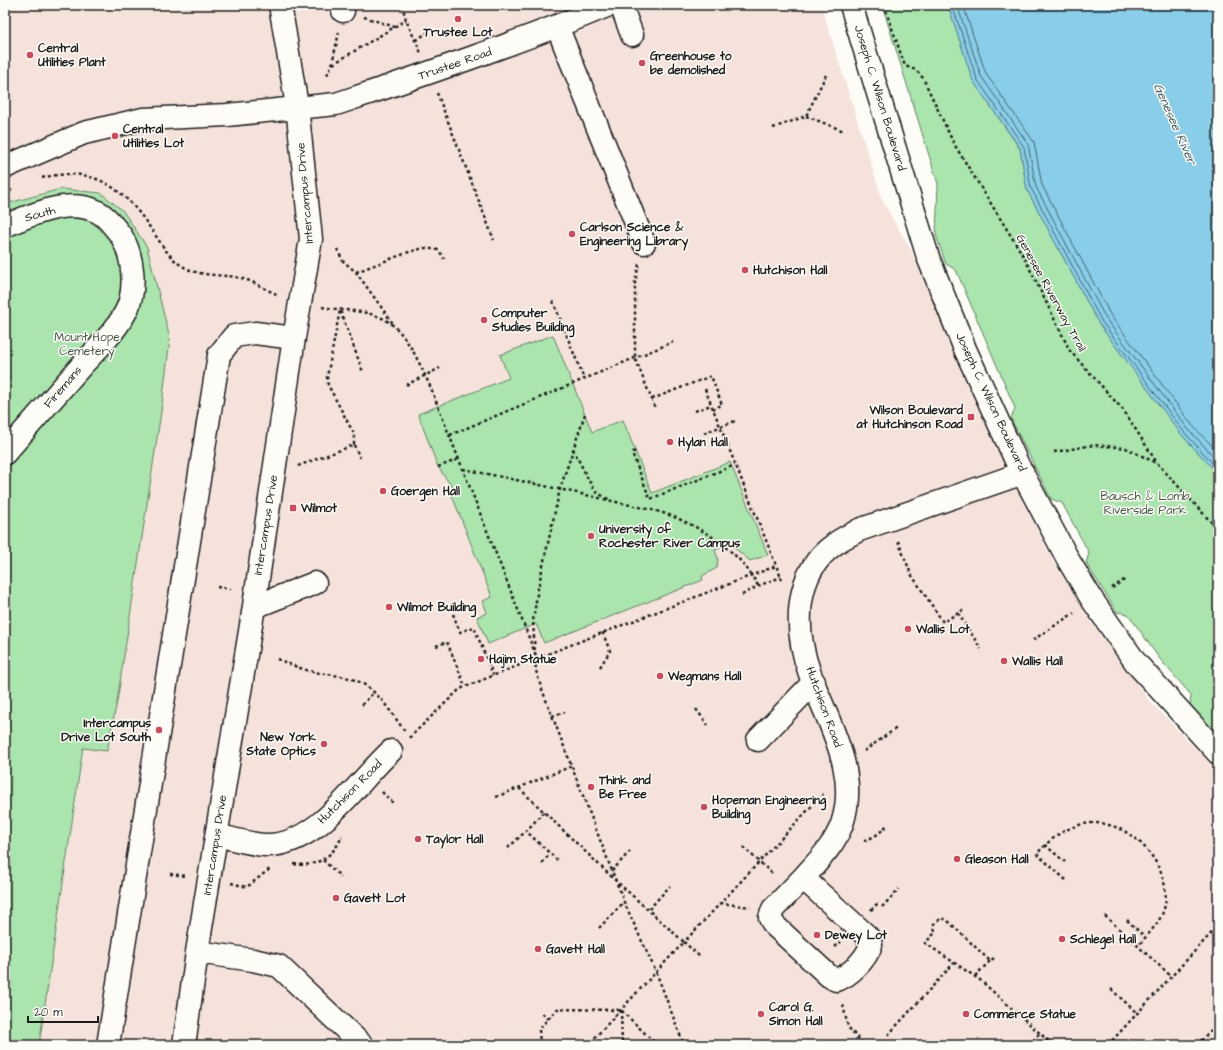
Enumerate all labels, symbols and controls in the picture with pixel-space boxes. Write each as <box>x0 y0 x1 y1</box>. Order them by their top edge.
marker: Trustee Lot <box>453 14 463 24</box>
street label: Joseph C. Wilson Boulevard <box>850 23 910 173</box>
place label: Trustee Lot <box>423 24 493 41</box>
place label: Central Utilities Plant <box>37 40 106 71</box>
street label: Trustee Road <box>416 44 494 84</box>
place label: Greenhouse to be demolished <box>650 48 732 79</box>
marker: Central Utilities Plant <box>25 50 35 60</box>
marker: Greenhouse to be demolished <box>637 58 647 68</box>
water label: Genesee River <box>1149 80 1202 169</box>
place label: Central Utilities Lot <box>122 121 184 152</box>
marker: Central Utilities Lot <box>110 131 120 141</box>
street label: Intercampus Drive <box>292 141 318 244</box>
street label: South <box>23 201 57 226</box>
place label: Carlson Science & Engineering Library <box>580 219 689 252</box>
marker: Carlson Science & Engineering Library <box>567 229 577 239</box>
street label: Genesee Riverway Trail <box>1011 231 1090 355</box>
place label: Hutchison Hall <box>753 262 827 279</box>
marker: Hutchison Hall <box>740 265 750 275</box>
place label: Computer Studies Building <box>491 305 575 338</box>
marker: Computer Studies Building <box>479 315 489 325</box>
park label: Mount Hope Cemetery <box>54 329 120 361</box>
street label: Joseph C. Wilson Boulevard <box>951 330 1031 474</box>
street label: Firemans <box>40 362 86 412</box>
place label: Wilson Boulevard at Hutchinson Road <box>856 402 964 433</box>
marker: Wilson Boulevard at Hutchinson Road <box>966 412 976 422</box>
place label: Hylan Hall <box>678 434 728 452</box>
marker: Hylan Hall <box>665 437 675 447</box>
street label: Intercampus Drive <box>250 473 282 576</box>
place label: Goergen Hall <box>391 483 460 502</box>
marker: Goergen Hall <box>378 486 388 496</box>
park label: Bausch & Lomb Riverside Park <box>1100 488 1190 519</box>
place label: Wilmot <box>300 500 337 517</box>
marker: Wilmot <box>288 503 298 513</box>
place label: University of Rochester River Campus <box>598 521 740 553</box>
marker: University of Rochester River Campus <box>586 531 596 541</box>
place label: Wilmot Building <box>396 599 477 618</box>
marker: Wilmot Building <box>384 602 394 612</box>
place label: Wallis Lot <box>915 621 970 638</box>
marker: Wallis Lot <box>903 624 913 634</box>
place label: Hajim Statue <box>489 651 557 669</box>
place label: Wallis Hall <box>1011 653 1063 670</box>
marker: Hajim Statue <box>476 654 486 664</box>
marker: Wallis Hall <box>999 656 1009 666</box>
street label: Hutchison Road <box>802 664 846 750</box>
place label: Wegmans Hall <box>667 668 741 687</box>
marker: Wegmans Hall <box>655 671 665 681</box>
place label: Intercampus Drive Lot South <box>61 715 152 746</box>
marker: Intercampus Drive Lot South <box>154 725 164 735</box>
place label: New York State Optics <box>245 729 317 761</box>
marker: New York State Optics <box>319 739 329 749</box>
street label: Hutchison Road <box>314 756 386 828</box>
place label: Think and Be Free <box>598 772 652 803</box>
marker: Think and Be Free <box>586 782 596 792</box>
place label: Hopeman Engineering Building <box>712 792 827 825</box>
street label: Intercampus Drive <box>199 793 231 896</box>
marker: Hopeman Engineering Building <box>699 802 709 812</box>
place label: Taylor Hall <box>425 831 483 849</box>
marker: Taylor Hall <box>413 834 423 844</box>
place label: Gleason Hall <box>965 851 1029 868</box>
marker: Gleason Hall <box>952 854 962 864</box>
place label: Gavett Lot <box>344 890 406 907</box>
marker: Gavett Lot <box>331 893 341 903</box>
place label: Dewey Lot <box>825 927 887 945</box>
marker: Dewey Lot <box>812 930 822 940</box>
place label: Schlegel Hall <box>1069 931 1136 950</box>
marker: Schlegel Hall <box>1057 934 1067 944</box>
place label: Gavett Hall <box>546 941 605 958</box>
marker: Gavett Hall <box>533 944 543 954</box>
scale bar <box>28 998 98 1024</box>
place label: Carol G. Simon Hall <box>768 999 823 1030</box>
text: 20 m <box>34 1004 63 1021</box>
place label: Commerce Statue <box>974 1006 1077 1023</box>
marker: Carol G. Simon Hall <box>756 1009 766 1019</box>
marker: Commerce Statue <box>961 1009 971 1019</box>

